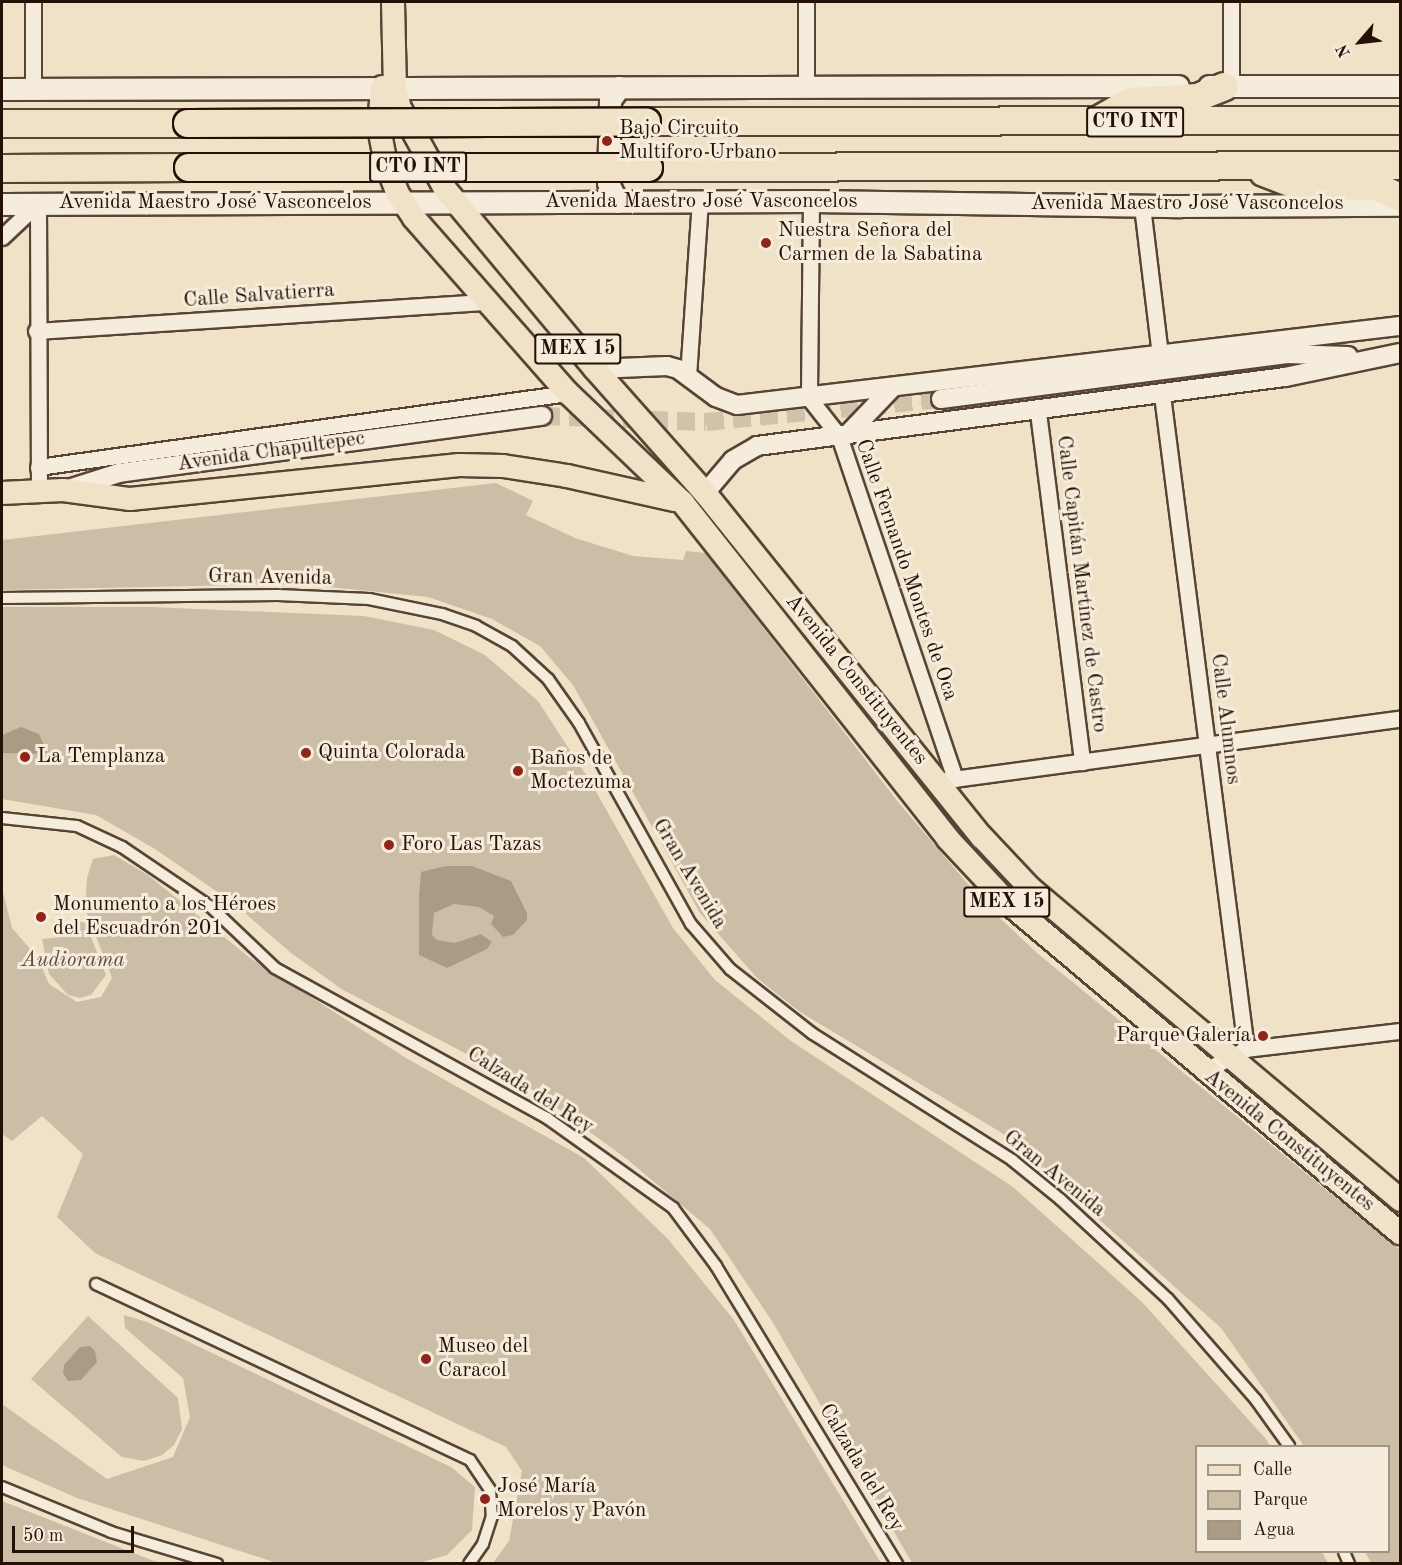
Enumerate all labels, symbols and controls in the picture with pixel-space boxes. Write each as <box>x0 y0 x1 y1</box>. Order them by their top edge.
north arrow <box>1330 12 1390 72</box>
text: N <box>1334 41 1354 60</box>
road number: CTO INT <box>1086 105 1184 139</box>
place label: Bajo Circuito Multiforo Urbano <box>619 116 777 166</box>
marker: Bajo Circuito Multiforo Urbano <box>600 134 614 148</box>
road number: CTO INT <box>368 150 468 184</box>
street label: Avenida Maestro José Vasconcelos <box>544 189 858 215</box>
street label: Avenida Maestro José Vasconcelos <box>58 190 372 216</box>
street label: Avenida Maestro José Vasconcelos <box>1030 191 1344 217</box>
place label: Nuestra Señora del Carmen de la Sabatina <box>778 218 982 268</box>
marker: Nuestra Señora del Carmen de la Sabatina <box>759 236 773 250</box>
street label: Calle Salvatierra <box>183 278 335 314</box>
road number: MEX 15 <box>533 332 623 366</box>
street label: Avenida Chapultepec <box>176 426 366 478</box>
street label: Calle Capitán Martínez de Castro <box>1050 434 1112 734</box>
street label: Calle Fernando Montes de Oca <box>849 436 963 704</box>
street label: Gran Avenida <box>208 564 332 592</box>
street label: Avenida Constituyentes <box>779 590 933 770</box>
street label: Calle Alumnos <box>1204 652 1246 786</box>
place label: Quinta Colorada <box>318 740 465 766</box>
place label: La Templanza <box>37 744 165 770</box>
marker: Quinta Colorada <box>299 746 313 760</box>
place label: Baños de Moctezuma <box>530 746 632 796</box>
marker: La Templanza <box>18 750 32 764</box>
marker: Baños de Moctezuma <box>511 764 525 778</box>
street label: Gran Avenida <box>646 814 732 934</box>
place label: Foro Las Tazas <box>401 832 541 858</box>
marker: Foro Las Tazas <box>382 838 396 852</box>
road number: MEX 15 <box>962 885 1052 919</box>
place label: Monumento a los Héroes del Escuadrón 201 <box>53 892 276 942</box>
marker: Monumento a los Héroes del Escuadrón 201 <box>34 910 48 924</box>
park label: Audiorama <box>21 948 125 974</box>
place label: Parque Galería <box>1116 1023 1251 1049</box>
marker: Parque Galería <box>1256 1029 1270 1043</box>
street label: Calzada del Rey <box>462 1042 598 1140</box>
street label: Avenida Constituyentes <box>1199 1064 1379 1218</box>
street label: Gran Avenida <box>998 1125 1110 1223</box>
place label: Museo del Caracol <box>438 1334 528 1384</box>
marker: Museo del Caracol <box>419 1352 433 1366</box>
street label: Calzada del Rey <box>813 1399 909 1537</box>
legend <box>1195 1445 1390 1553</box>
text: Calle <box>1253 1461 1292 1479</box>
place label: José María Morelos y Pavón <box>497 1474 646 1524</box>
text: Parque <box>1253 1491 1308 1509</box>
marker: José María Morelos y Pavón <box>478 1492 492 1506</box>
scale bar <box>15 1514 136 1552</box>
text: Agua <box>1253 1521 1295 1539</box>
text: 50 m <box>23 1527 63 1545</box>

